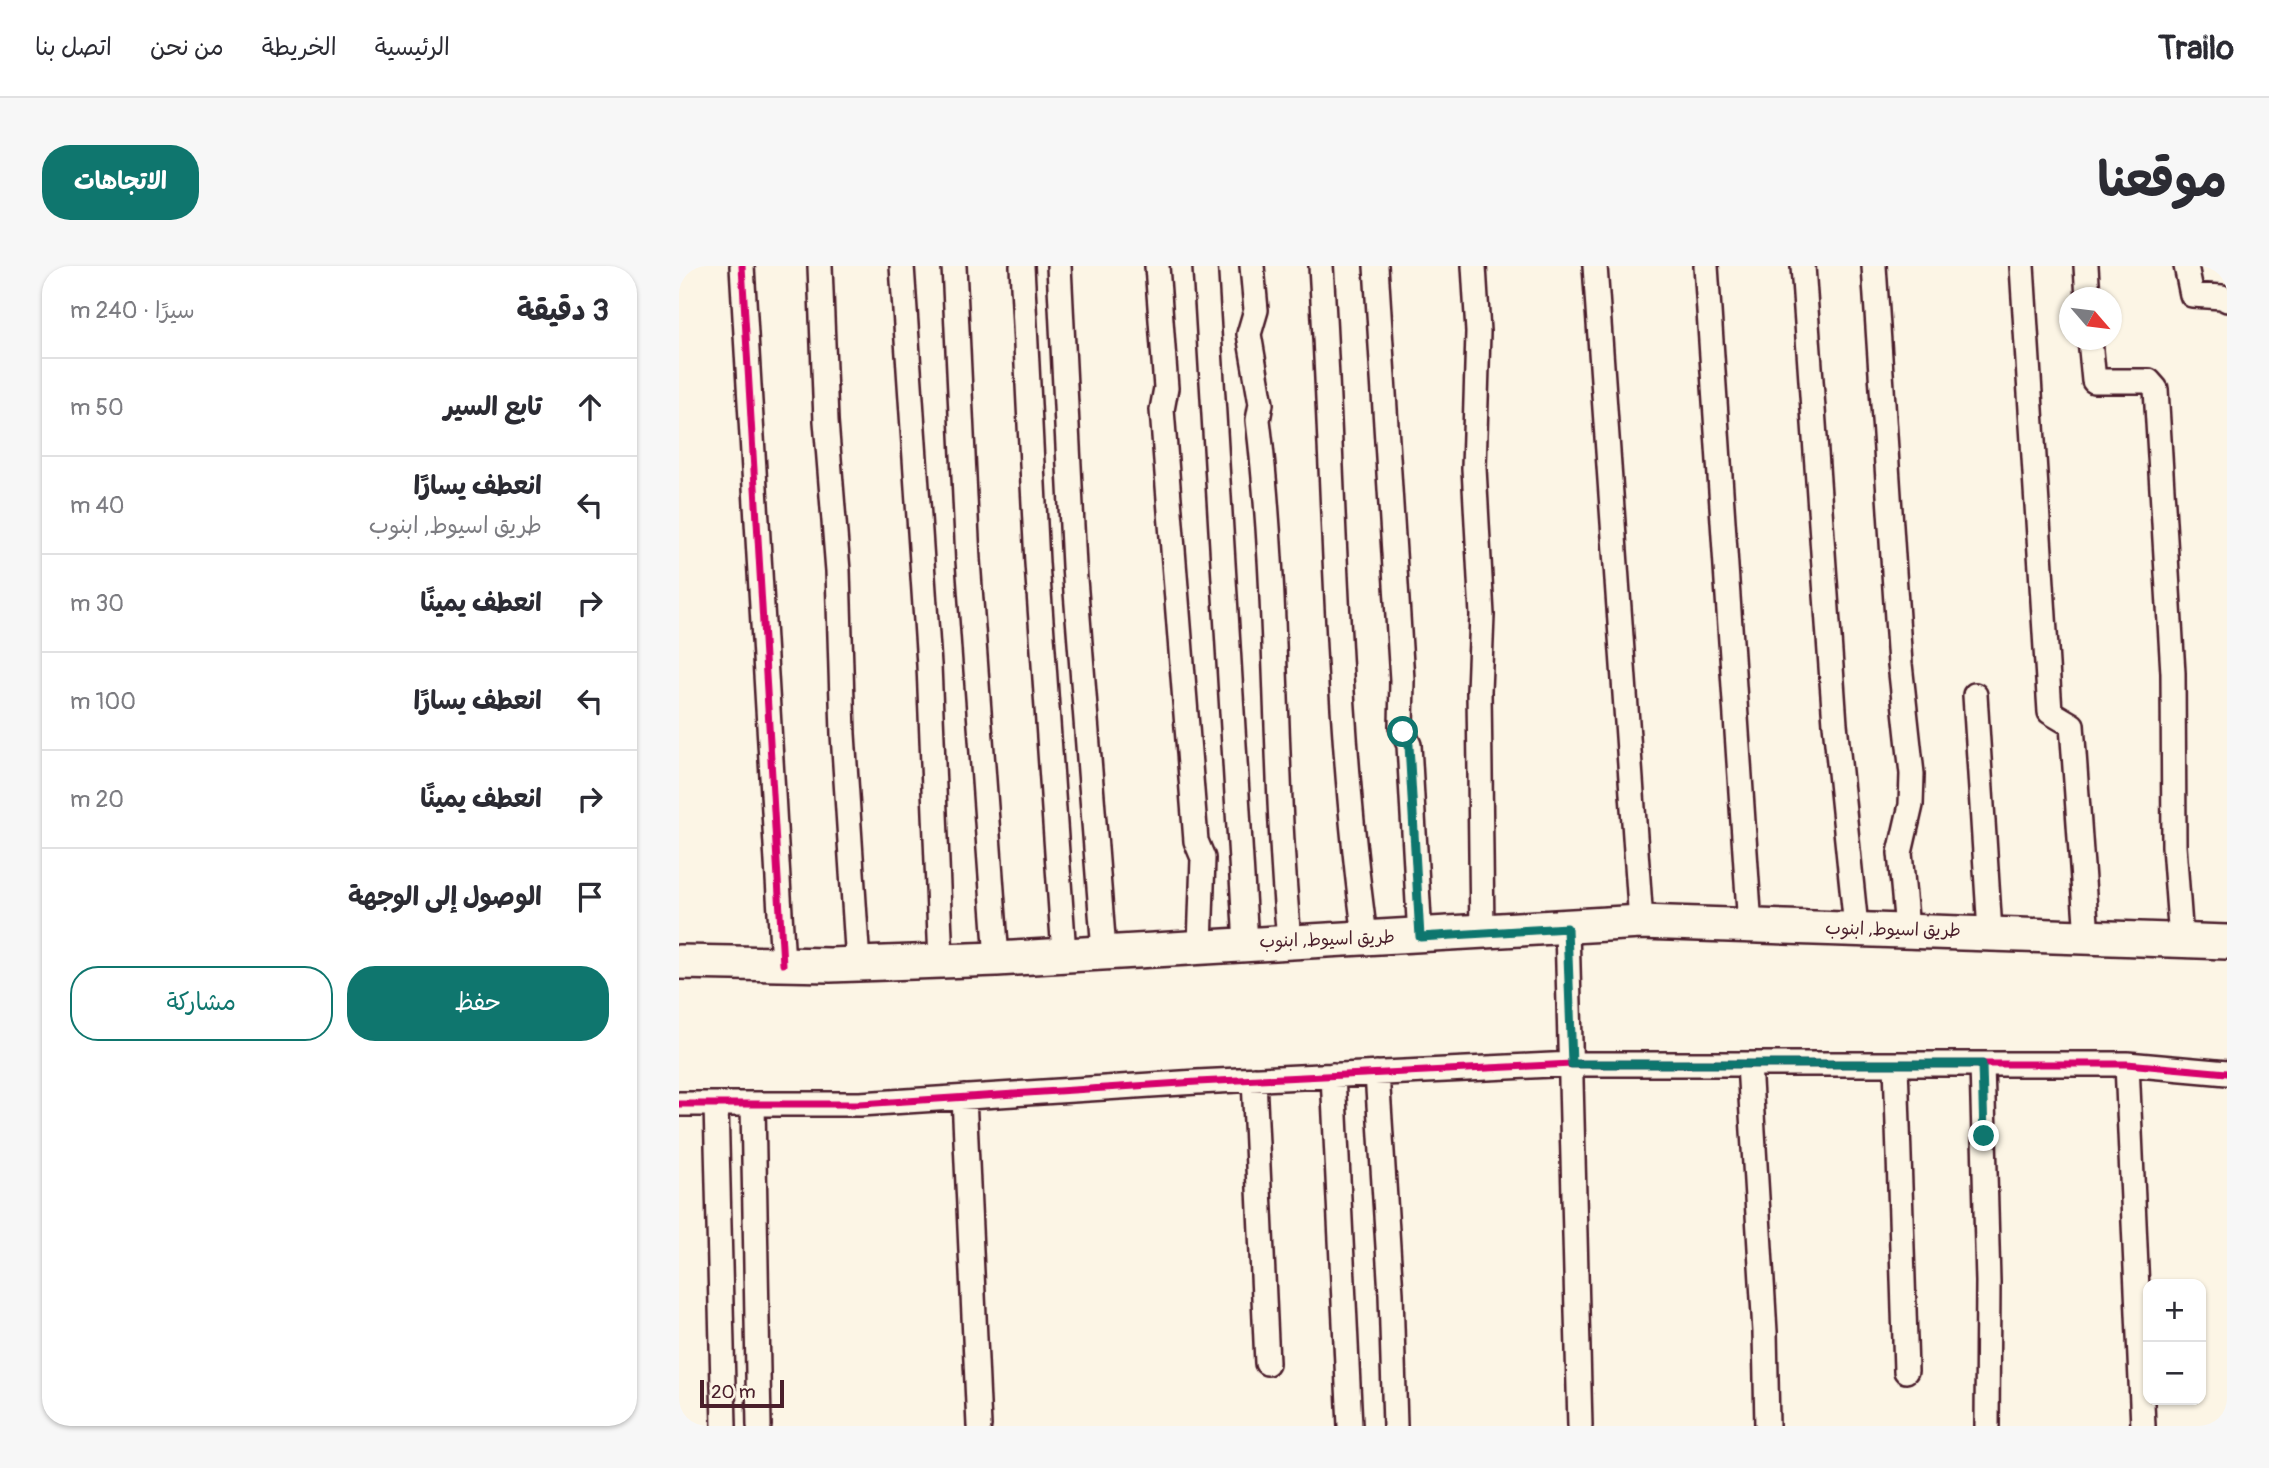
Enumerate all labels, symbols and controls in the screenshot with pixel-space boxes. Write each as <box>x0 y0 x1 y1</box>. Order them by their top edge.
text: Trailo <box>2158 28 2234 69</box>
text: اتصل بنا <box>35 33 112 62</box>
text: من نحن <box>150 33 224 62</box>
text: الخريطة <box>262 33 337 62</box>
text: الرئيسية <box>375 33 450 62</box>
button: الاتجاهات <box>42 145 199 220</box>
text: موقعنا <box>2097 150 2227 211</box>
north arrow <box>2059 287 2122 350</box>
text: 3 دقيقة <box>517 292 609 329</box>
text: سيرًا · 240 m <box>70 296 195 325</box>
icon: ahead <box>571 388 609 426</box>
text: تابع السير <box>444 391 542 423</box>
text: 50 m <box>70 393 124 422</box>
text: انعطف يسارًا <box>413 470 542 502</box>
icon: left <box>571 486 609 524</box>
text: 40 m <box>70 491 125 520</box>
text: طريق اسيوط, ابنوب <box>369 511 542 540</box>
icon: right <box>571 584 609 622</box>
text: انعطف يمينًا <box>420 587 542 619</box>
text: 30 m <box>70 589 124 618</box>
icon: left <box>571 682 609 720</box>
text: انعطف يسارًا <box>413 685 542 717</box>
text: 100 m <box>70 687 136 716</box>
route start <box>1387 716 1418 747</box>
icon: right <box>571 780 609 818</box>
text: انعطف يمينًا <box>420 783 542 815</box>
text: 20 m <box>70 785 124 814</box>
icon: arrive <box>571 878 609 916</box>
text: الوصول إلى الوجهة <box>348 881 542 913</box>
street label: طريق اسيوط, ابنوب <box>1825 917 1961 942</box>
street label: طريق اسيوط, ابنوب <box>1259 926 1395 953</box>
button: مشاركة <box>70 966 333 1041</box>
button: حفظ <box>347 966 609 1041</box>
route end <box>1968 1120 1999 1151</box>
map controls <box>2143 1279 2206 1405</box>
button: + <box>2143 1279 2206 1342</box>
button: − <box>2143 1342 2206 1405</box>
scale bar <box>700 1377 784 1409</box>
text: 20 m <box>711 1380 756 1404</box>

